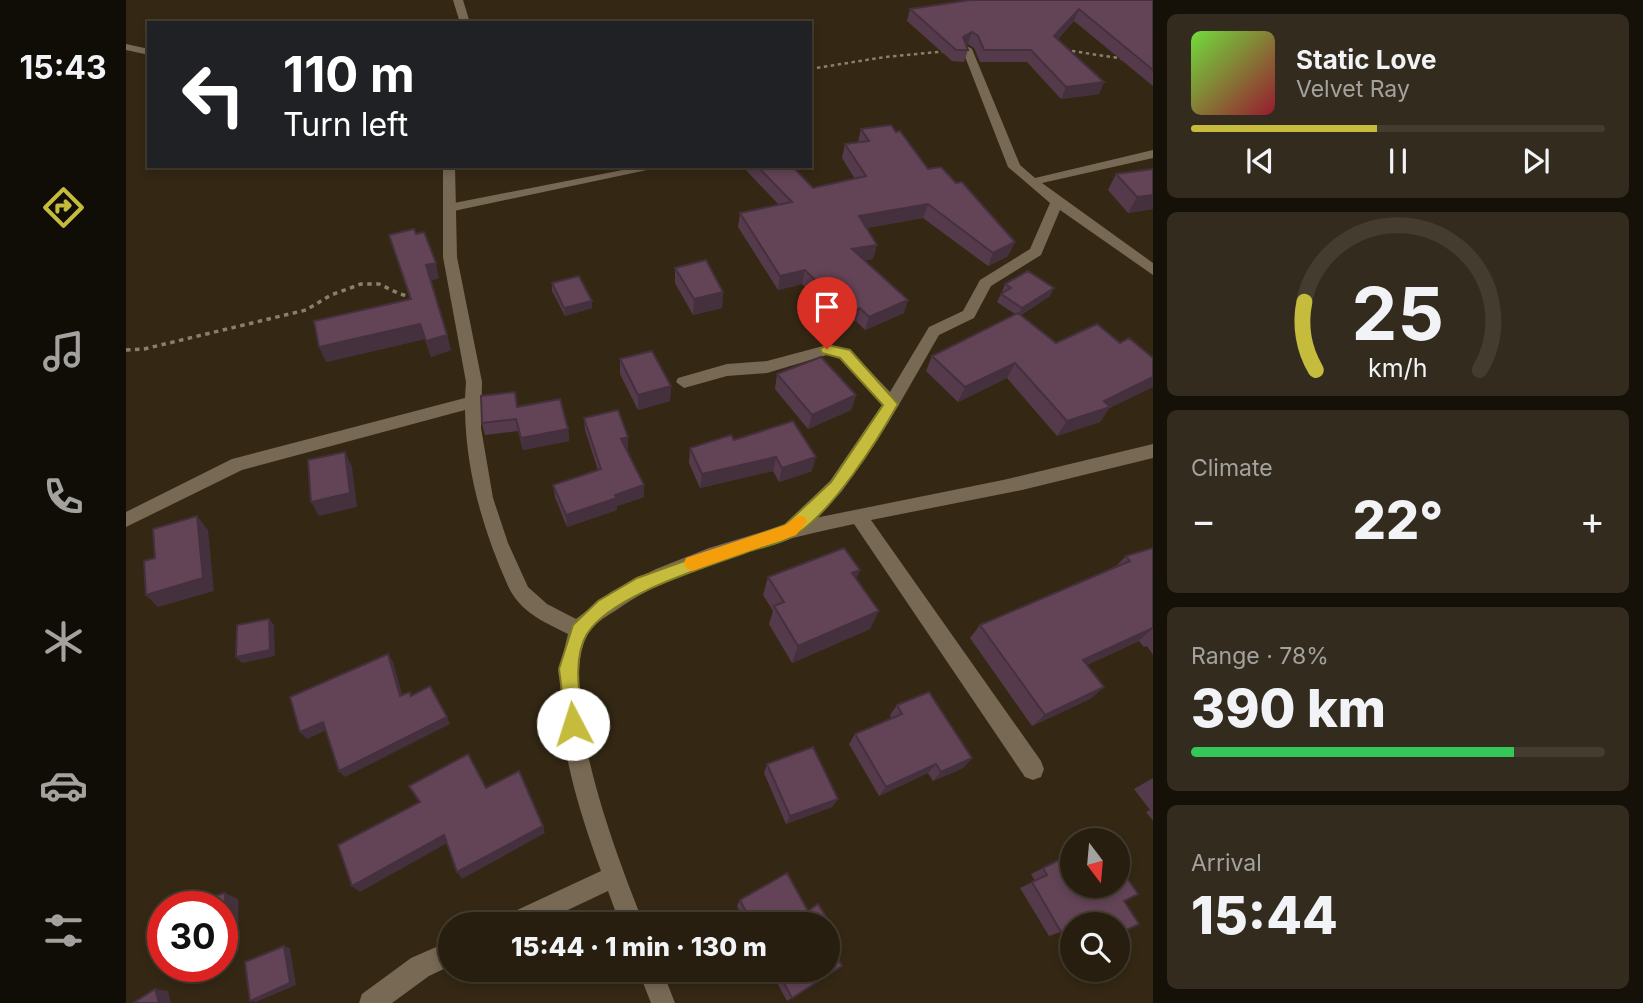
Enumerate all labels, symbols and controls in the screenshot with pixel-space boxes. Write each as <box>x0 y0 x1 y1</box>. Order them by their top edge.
text: Static Love <box>1296 44 1437 75</box>
text: 110 m <box>283 45 415 104</box>
text: 15:43 <box>19 48 107 87</box>
icon: left <box>168 49 259 140</box>
text: Velvet Ray <box>1296 75 1410 103</box>
text: Turn left <box>283 105 408 144</box>
icon: previous <box>1241 142 1279 180</box>
icon: pause <box>1379 142 1417 180</box>
icon: next <box>1517 142 1555 180</box>
icon: directions <box>39 183 88 232</box>
text: 25 <box>1352 269 1444 358</box>
pin <box>797 277 857 349</box>
icon: arrive <box>808 288 846 326</box>
icon: music <box>39 327 88 376</box>
text: km/h <box>1368 352 1428 382</box>
text: Climate <box>1191 454 1273 482</box>
icon: phone <box>39 472 88 521</box>
text: 22° <box>1353 489 1443 552</box>
text: − <box>1191 497 1216 543</box>
text: + <box>1580 497 1605 543</box>
icon: climate <box>39 617 88 666</box>
text: Range · 78% <box>1191 642 1329 670</box>
text: 390 km <box>1191 677 1386 740</box>
position arrow <box>536 687 610 761</box>
icon: car <box>39 761 88 810</box>
north arrow <box>1060 828 1130 898</box>
map controls <box>1060 828 1130 982</box>
text: Arrival <box>1191 849 1262 877</box>
text: 15:44 <box>1191 884 1338 947</box>
speed limit sign: 30 <box>147 891 238 982</box>
icon: filters <box>39 906 88 955</box>
button: search <box>1060 912 1130 982</box>
text: 15:44 · 1 min · 130 m <box>511 931 767 962</box>

